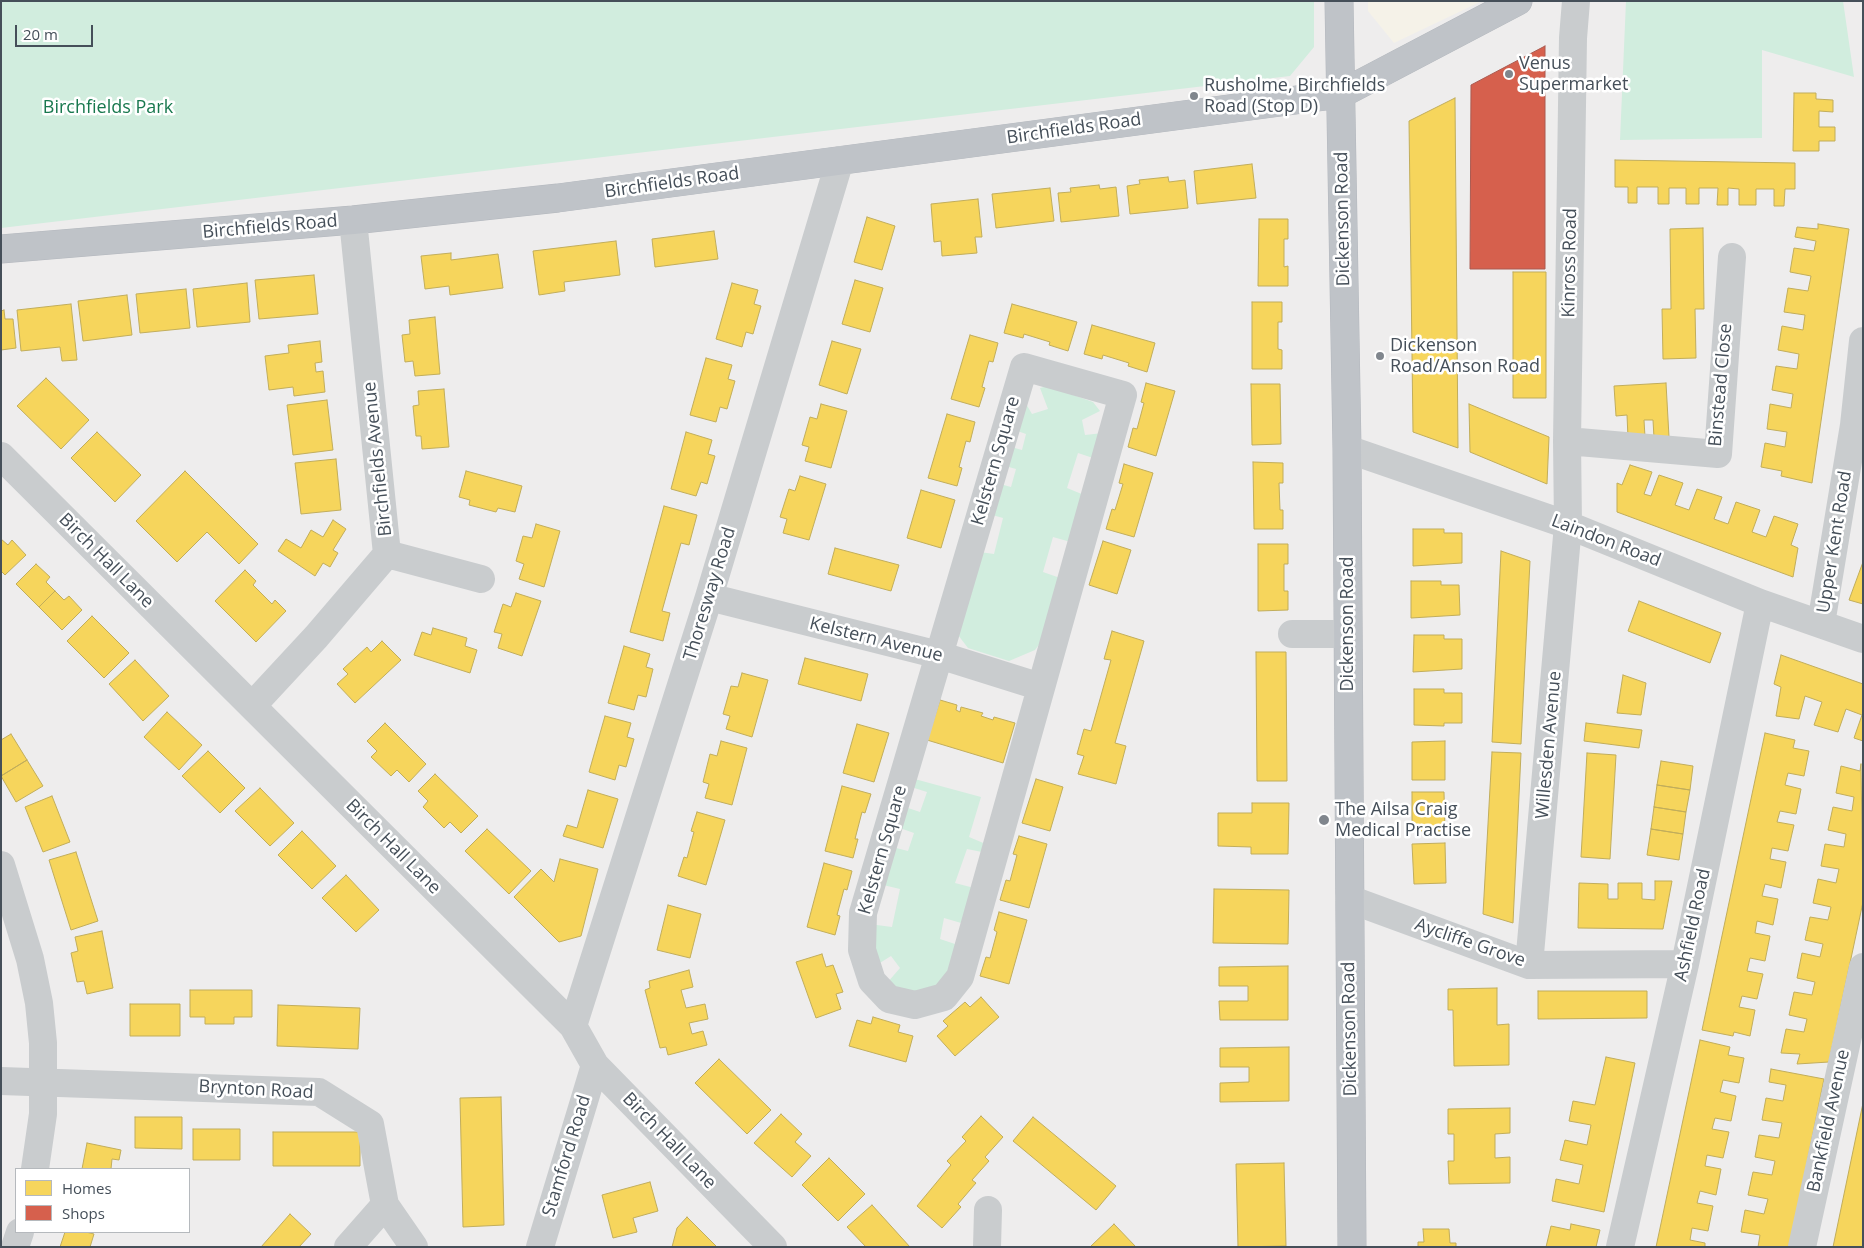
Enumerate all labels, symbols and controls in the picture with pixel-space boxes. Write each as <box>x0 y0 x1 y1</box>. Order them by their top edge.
scale bar <box>18 15 95 47</box>
text: 20 m <box>23 24 58 44</box>
place label: Venus Supermarket <box>1519 53 1628 96</box>
marker: Venus Supermarket <box>1503 68 1515 80</box>
place label: Rusholme, Birchfields Road (Stop D) <box>1204 75 1385 118</box>
marker: Rusholme, Birchfields Road (Stop D) <box>1188 90 1200 102</box>
park label: Birchfields Park <box>43 97 173 119</box>
street label: Birchfields Road <box>1005 109 1143 149</box>
street label: Dickenson Road <box>1331 151 1355 287</box>
street label: Birchfields Road <box>603 163 741 203</box>
street label: Kinross Road <box>1558 208 1582 318</box>
street label: Birchfields Road <box>201 210 339 244</box>
street label: Binstead Close <box>1705 323 1737 447</box>
place label: Dickenson Road/Anson Road <box>1390 335 1540 378</box>
marker: Dickenson Road/Anson Road <box>1374 350 1386 362</box>
street label: Birchfields Avenue <box>359 381 397 537</box>
street label: Kelstern Square <box>967 394 1025 528</box>
street label: Upper Kent Road <box>1813 469 1857 615</box>
street label: Birch Hall Lane <box>54 509 158 613</box>
street label: Laindon Road <box>1548 510 1664 572</box>
street label: Thoresway Road <box>679 525 741 663</box>
street label: Dickenson Road <box>1337 557 1359 691</box>
street label: Kelstern Avenue <box>807 613 945 667</box>
street label: Willesden Avenue <box>1532 670 1566 820</box>
street label: Kelstern Square <box>854 783 912 917</box>
street label: Birch Hall Lane <box>341 795 445 899</box>
place label: The Ailsa Craig Medical Practise <box>1335 799 1471 842</box>
marker: The Ailsa Craig Medical Practise <box>1317 813 1331 827</box>
street label: Ashfield Road <box>1670 867 1716 983</box>
street label: Aycliffe Grove <box>1412 914 1528 972</box>
street label: Dickenson Road <box>1338 961 1362 1097</box>
street label: Bankfield Avenue <box>1803 1047 1855 1195</box>
street label: Brynton Road <box>198 1076 314 1104</box>
street label: Birch Hall Lane <box>618 1088 720 1194</box>
street label: Stamford Road <box>538 1093 596 1219</box>
legend <box>15 1168 190 1233</box>
text: Homes <box>62 1178 112 1198</box>
text: Shops <box>62 1203 105 1223</box>

